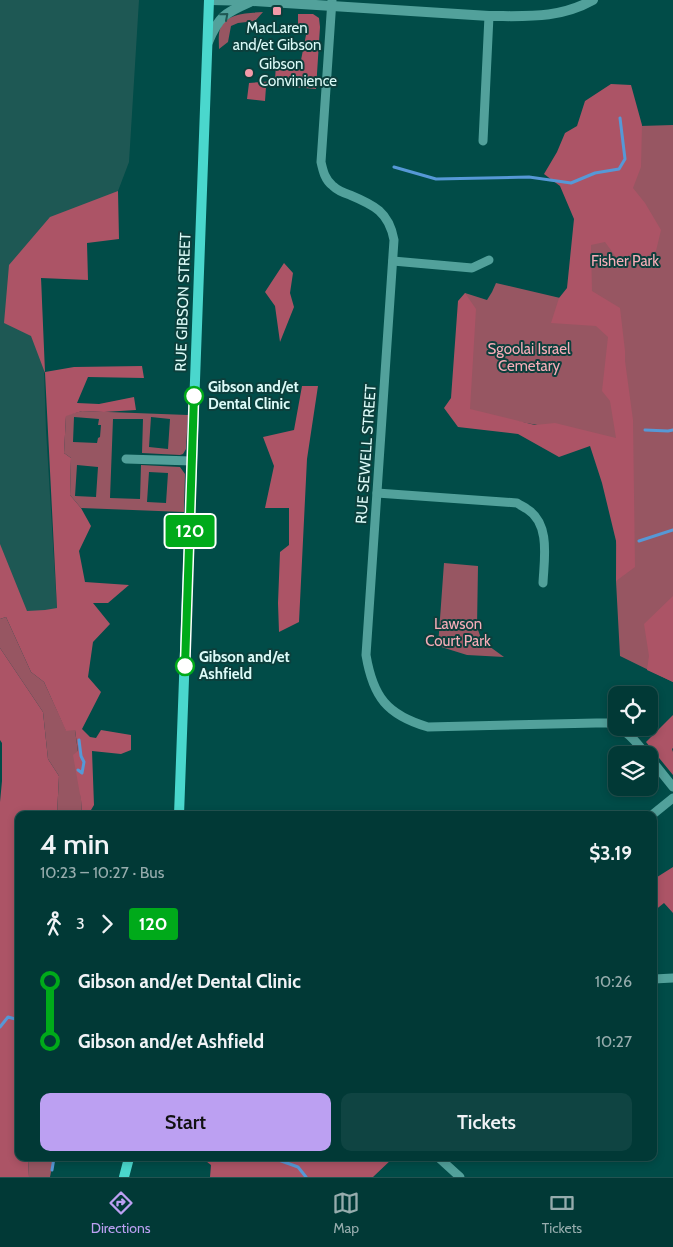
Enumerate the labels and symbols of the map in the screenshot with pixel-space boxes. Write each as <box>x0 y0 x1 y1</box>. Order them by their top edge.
marker: MacLaren and/et Gibson <box>271 5 283 17</box>
one-way arrow <box>219 13 228 22</box>
place label: MacLaren and/et Gibson <box>233 19 321 54</box>
place label: Gibson Convinience <box>259 55 337 90</box>
marker: Gibson Convinience <box>243 67 255 79</box>
street label: RUE GIBSON STREET <box>172 232 194 372</box>
park label: Fisher Park <box>591 252 659 270</box>
park label: Sgoolai Israel Cemetary <box>488 340 571 375</box>
place label: Gibson and/et Dental Clinic <box>208 378 299 413</box>
street label: RUE SEWELL STREET <box>352 384 380 524</box>
marker: Gibson and/et Dental Clinic <box>184 386 204 406</box>
line badge: 120 <box>161 515 219 547</box>
park label: Lawson Court Park <box>425 615 491 650</box>
place label: Gibson and/et Ashfield <box>199 648 290 683</box>
marker: Gibson and/et Ashfield <box>175 656 195 676</box>

